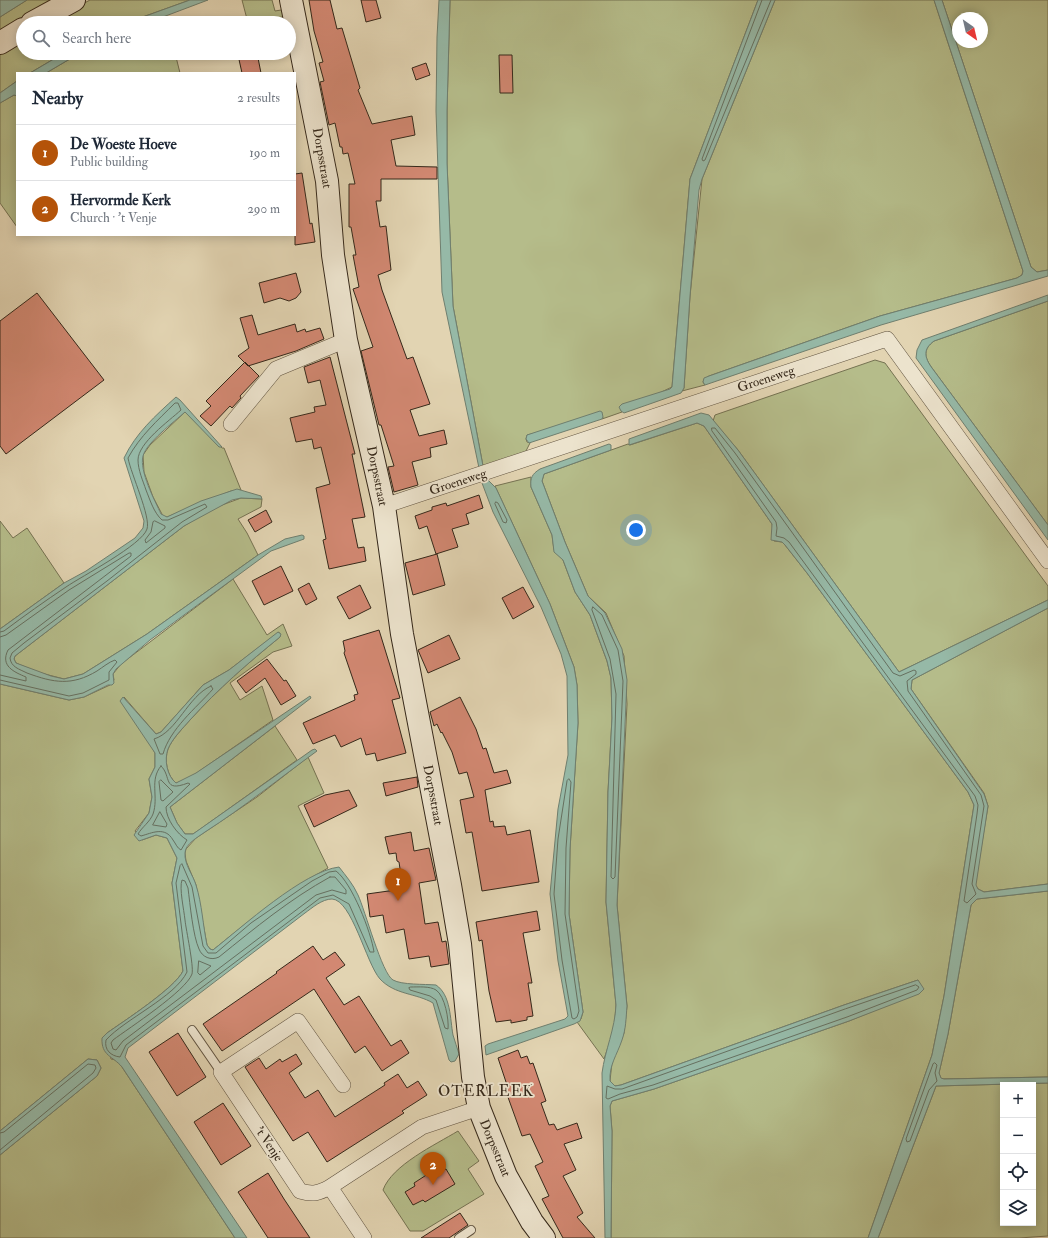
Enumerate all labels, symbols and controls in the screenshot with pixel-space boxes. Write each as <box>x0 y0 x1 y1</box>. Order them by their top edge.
north arrow <box>952 12 988 48</box>
search box <box>16 16 296 60</box>
icon: search <box>30 27 52 49</box>
text: Search here <box>62 29 131 48</box>
text: Nearby <box>32 88 83 109</box>
text: 2 results <box>237 90 280 106</box>
street label: Dorpsstraat <box>308 127 335 190</box>
text: De Woeste Hoeve <box>70 135 177 154</box>
text: 1 <box>43 145 47 161</box>
text: 190 m <box>249 145 280 161</box>
text: Public building <box>70 154 148 170</box>
text: Hervormde Kerk <box>70 191 171 210</box>
text: 2 <box>42 201 48 217</box>
text: 290 m <box>247 201 280 217</box>
text: Church · 't Venje <box>70 210 157 226</box>
street label: Groeneweg <box>735 362 797 396</box>
street label: Dorpsstraat <box>362 444 391 508</box>
street label: Groeneweg <box>427 465 489 499</box>
your location <box>626 520 646 540</box>
street label: Dorpsstraat <box>418 763 447 827</box>
pin: 1 <box>385 868 411 901</box>
district label: OTERLEEK <box>438 1082 534 1101</box>
map controls <box>1000 1082 1036 1226</box>
button: + <box>1000 1082 1036 1118</box>
street label: Dorpsstraat <box>475 1117 514 1180</box>
button: − <box>1000 1118 1036 1154</box>
street label: 't Venje <box>252 1123 287 1165</box>
pin: 2 <box>420 1152 446 1185</box>
button: locate <box>1000 1154 1036 1190</box>
button: layers <box>1000 1190 1036 1226</box>

